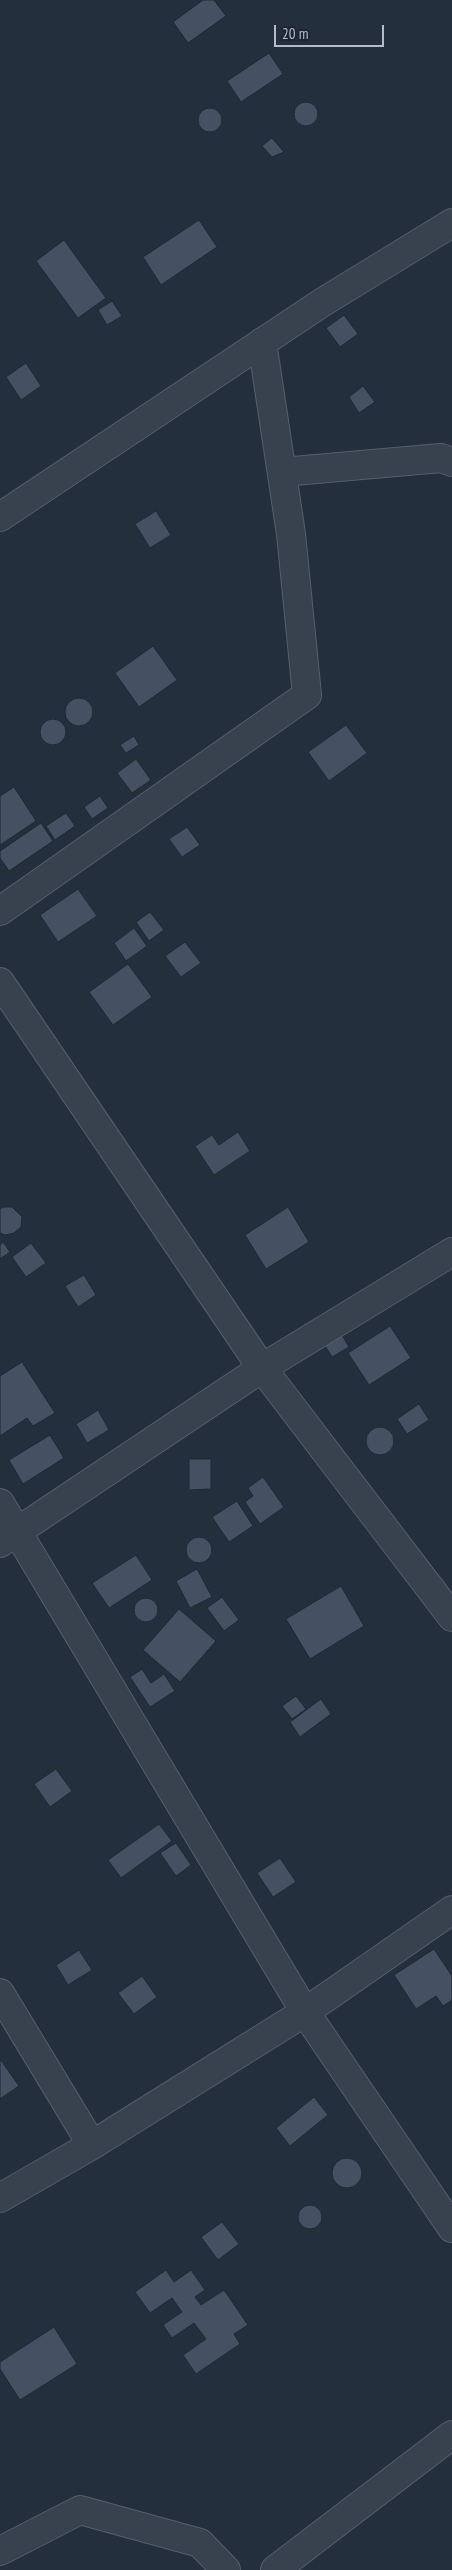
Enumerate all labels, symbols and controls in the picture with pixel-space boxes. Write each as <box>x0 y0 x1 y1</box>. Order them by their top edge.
scale bar <box>277 15 387 47</box>
text: 20 m <box>282 24 308 43</box>

